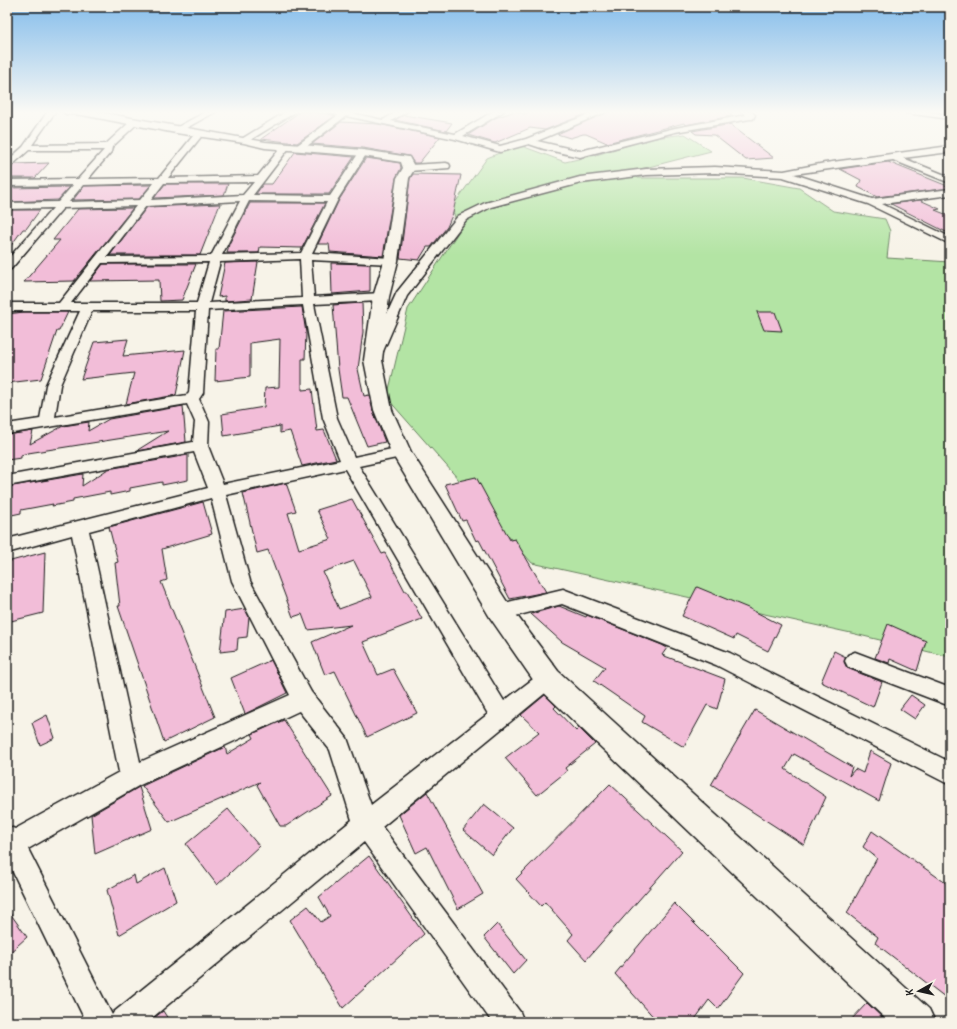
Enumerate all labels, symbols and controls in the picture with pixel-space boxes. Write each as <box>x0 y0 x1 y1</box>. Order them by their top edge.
north arrow <box>899 971 939 1011</box>
text: K <box>902 988 916 996</box>

